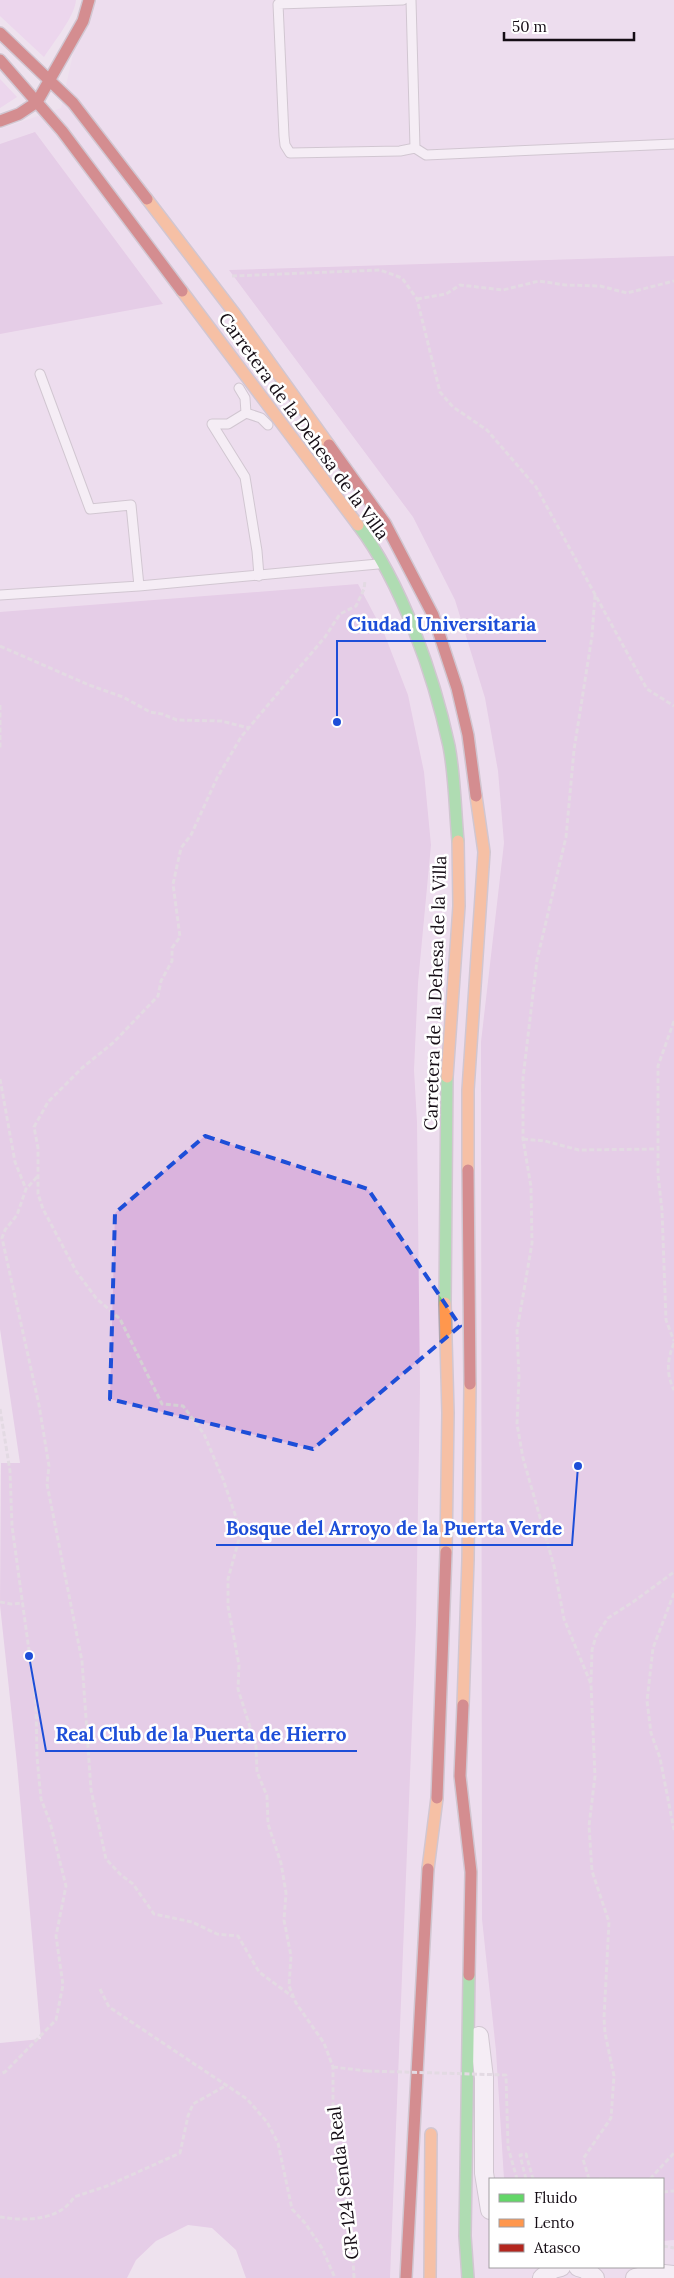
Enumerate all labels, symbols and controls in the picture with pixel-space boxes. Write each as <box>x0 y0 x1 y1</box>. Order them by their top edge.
scale bar <box>504 10 634 42</box>
text: 50 m <box>512 17 547 36</box>
street label: Carretera de la Dehesa de la Villa <box>214 308 394 544</box>
callout: Ciudad Universitaria <box>337 607 546 641</box>
text: Ciudad Universitaria <box>348 612 536 636</box>
street label: Carretera de la Dehesa de la Villa <box>419 855 451 1131</box>
callout: Bosque del Arroyo de la Puerta Verde <box>216 1511 572 1545</box>
text: Bosque del Arroyo de la Puerta Verde <box>226 1516 562 1540</box>
callout: Real Club de la Puerta de Hierro <box>46 1717 357 1751</box>
text: Real Club de la Puerta de Hierro <box>56 1722 347 1746</box>
street label: GR-124 Senda Real <box>322 2105 364 2261</box>
legend <box>489 2178 664 2268</box>
text: Fluido <box>534 2188 577 2207</box>
text: Lento <box>534 2213 575 2232</box>
text: Atasco <box>533 2238 581 2257</box>

